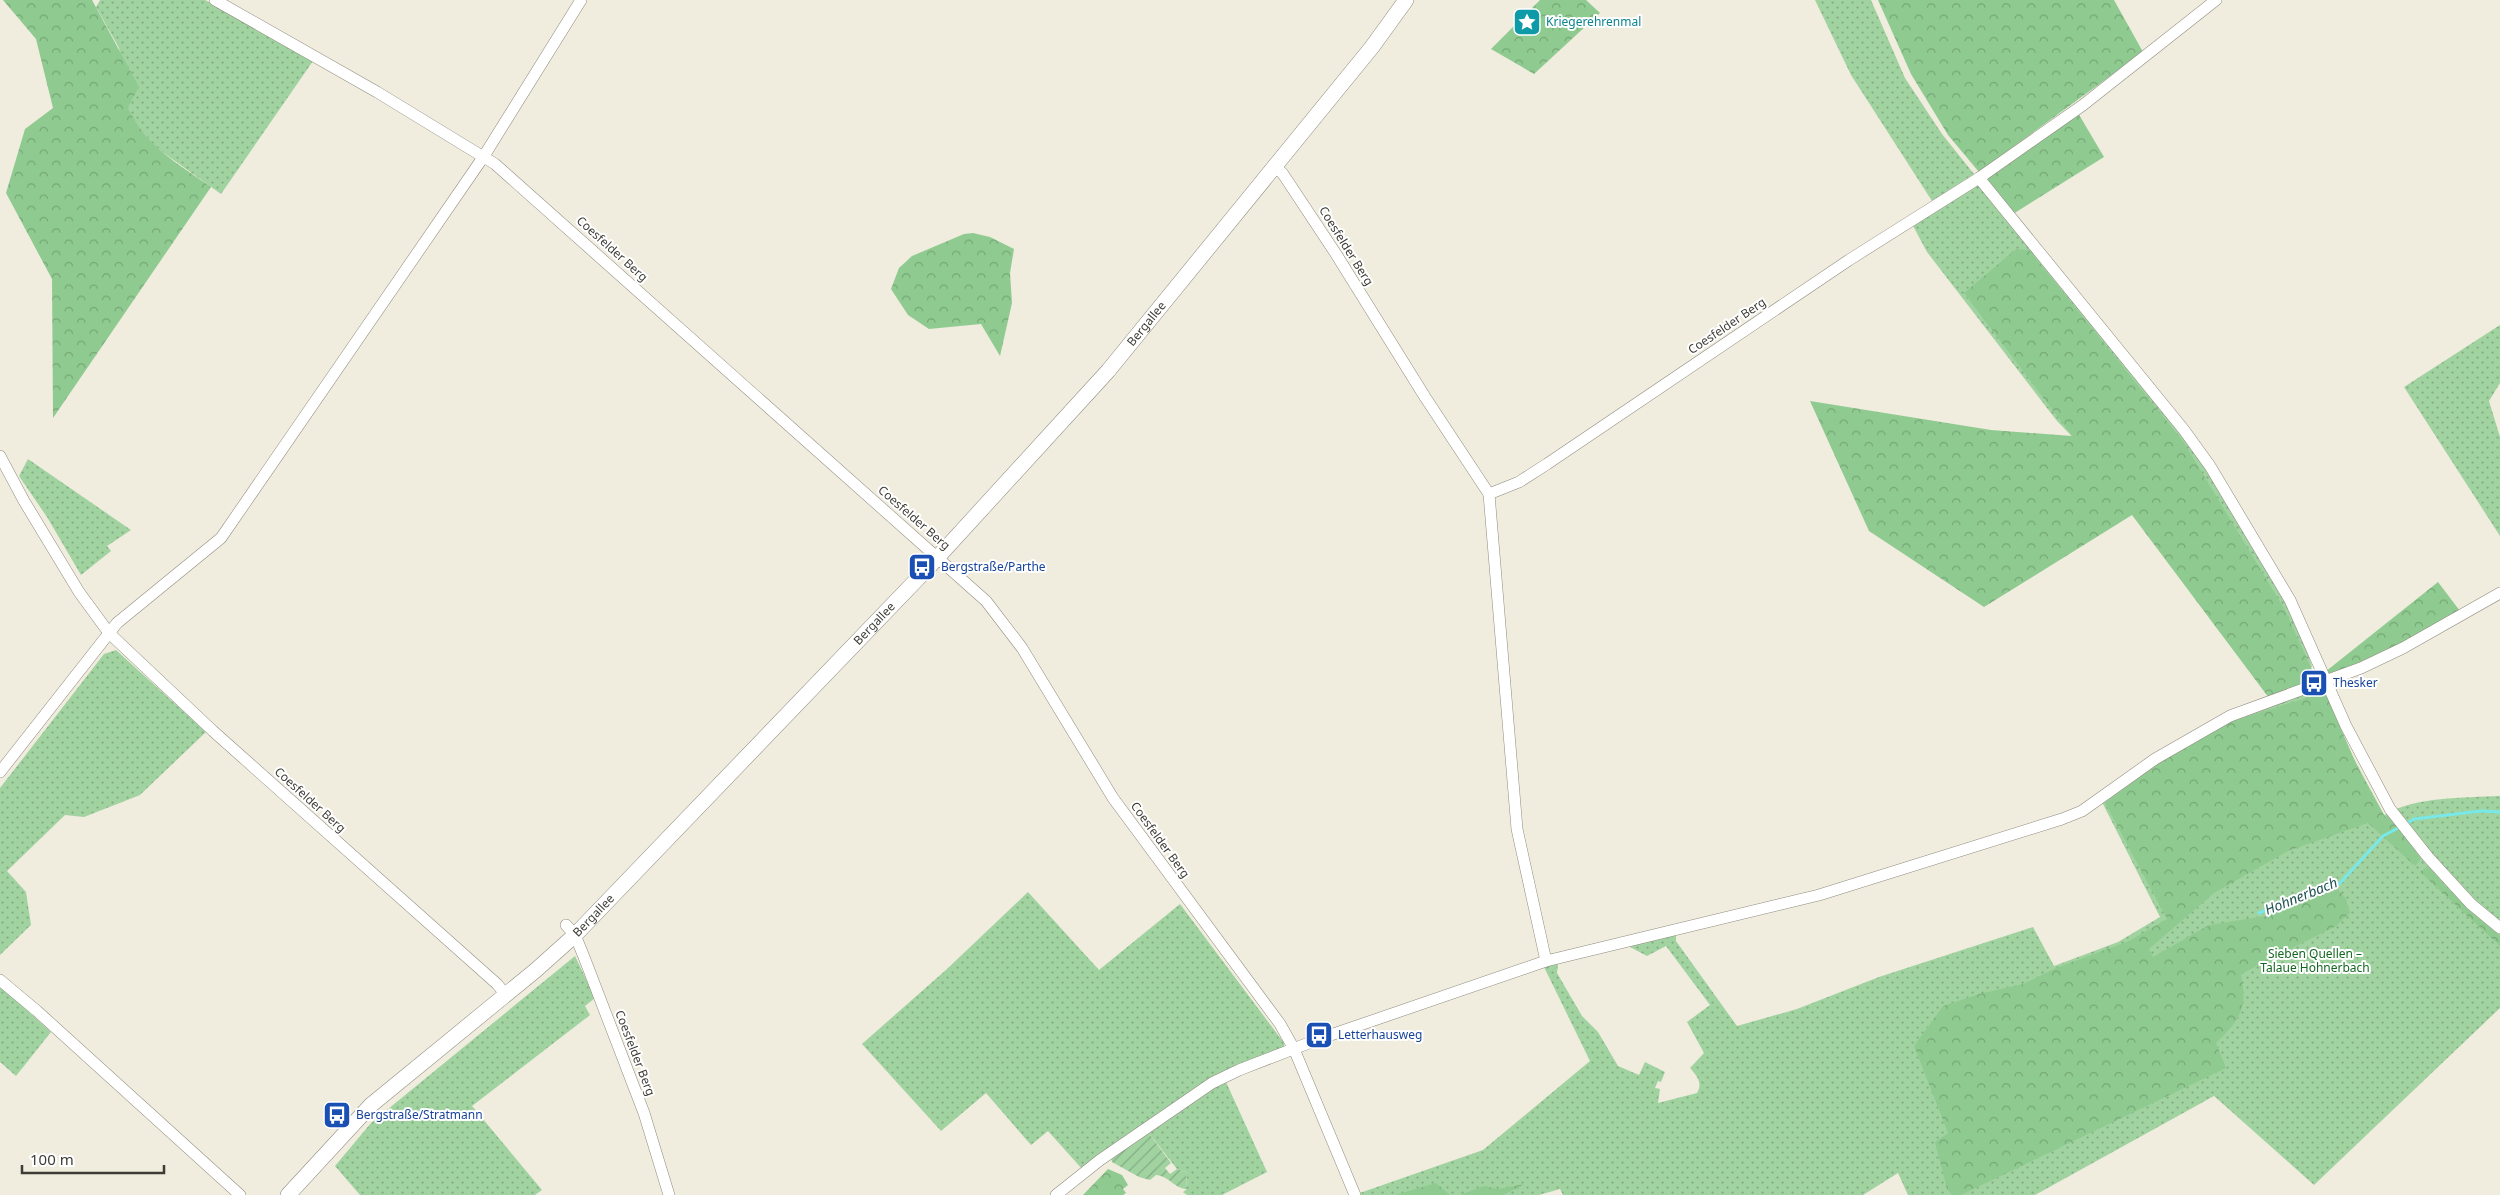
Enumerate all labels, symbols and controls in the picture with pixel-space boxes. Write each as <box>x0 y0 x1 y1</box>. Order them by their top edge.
place icon: Kriegerehrenmal <box>1512 7 1542 37</box>
place label: Kriegerehrenmal <box>1546 13 1641 30</box>
street label: Coesfelder Berg <box>1315 203 1378 289</box>
street label: Coesfelder Berg <box>573 212 652 285</box>
street label: Coesfelder Berg <box>1685 293 1769 358</box>
street label: Bergallee <box>1123 297 1170 350</box>
street label: Coesfelder Berg <box>875 482 954 554</box>
bus stop icon: Bergstraße/Parthe <box>907 552 937 582</box>
place label: Bergstraße/Parthe <box>941 558 1046 575</box>
street label: Bergallee <box>849 598 899 648</box>
bus stop icon: Thesker <box>2299 668 2329 698</box>
place label: Thesker <box>2333 674 2378 691</box>
street label: Coesfelder Berg <box>271 763 350 836</box>
street label: Coesfelder Berg <box>1127 798 1194 881</box>
water label: Hohnerbach <box>2262 872 2340 919</box>
street label: Bergallee <box>569 890 618 940</box>
park label: Sieben Quellen – Talaue Hohnerbach <box>2260 945 2370 976</box>
street label: Coesfelder Berg <box>611 1008 660 1098</box>
bus stop icon: Letterhausweg <box>1304 1020 1334 1050</box>
place label: Letterhausweg <box>1338 1026 1422 1043</box>
bus stop icon: Bergstraße/Stratmann <box>322 1100 352 1130</box>
place label: Bergstraße/Stratmann <box>356 1106 483 1123</box>
scale bar <box>22 1142 165 1174</box>
text: 100 m <box>30 1149 74 1169</box>

